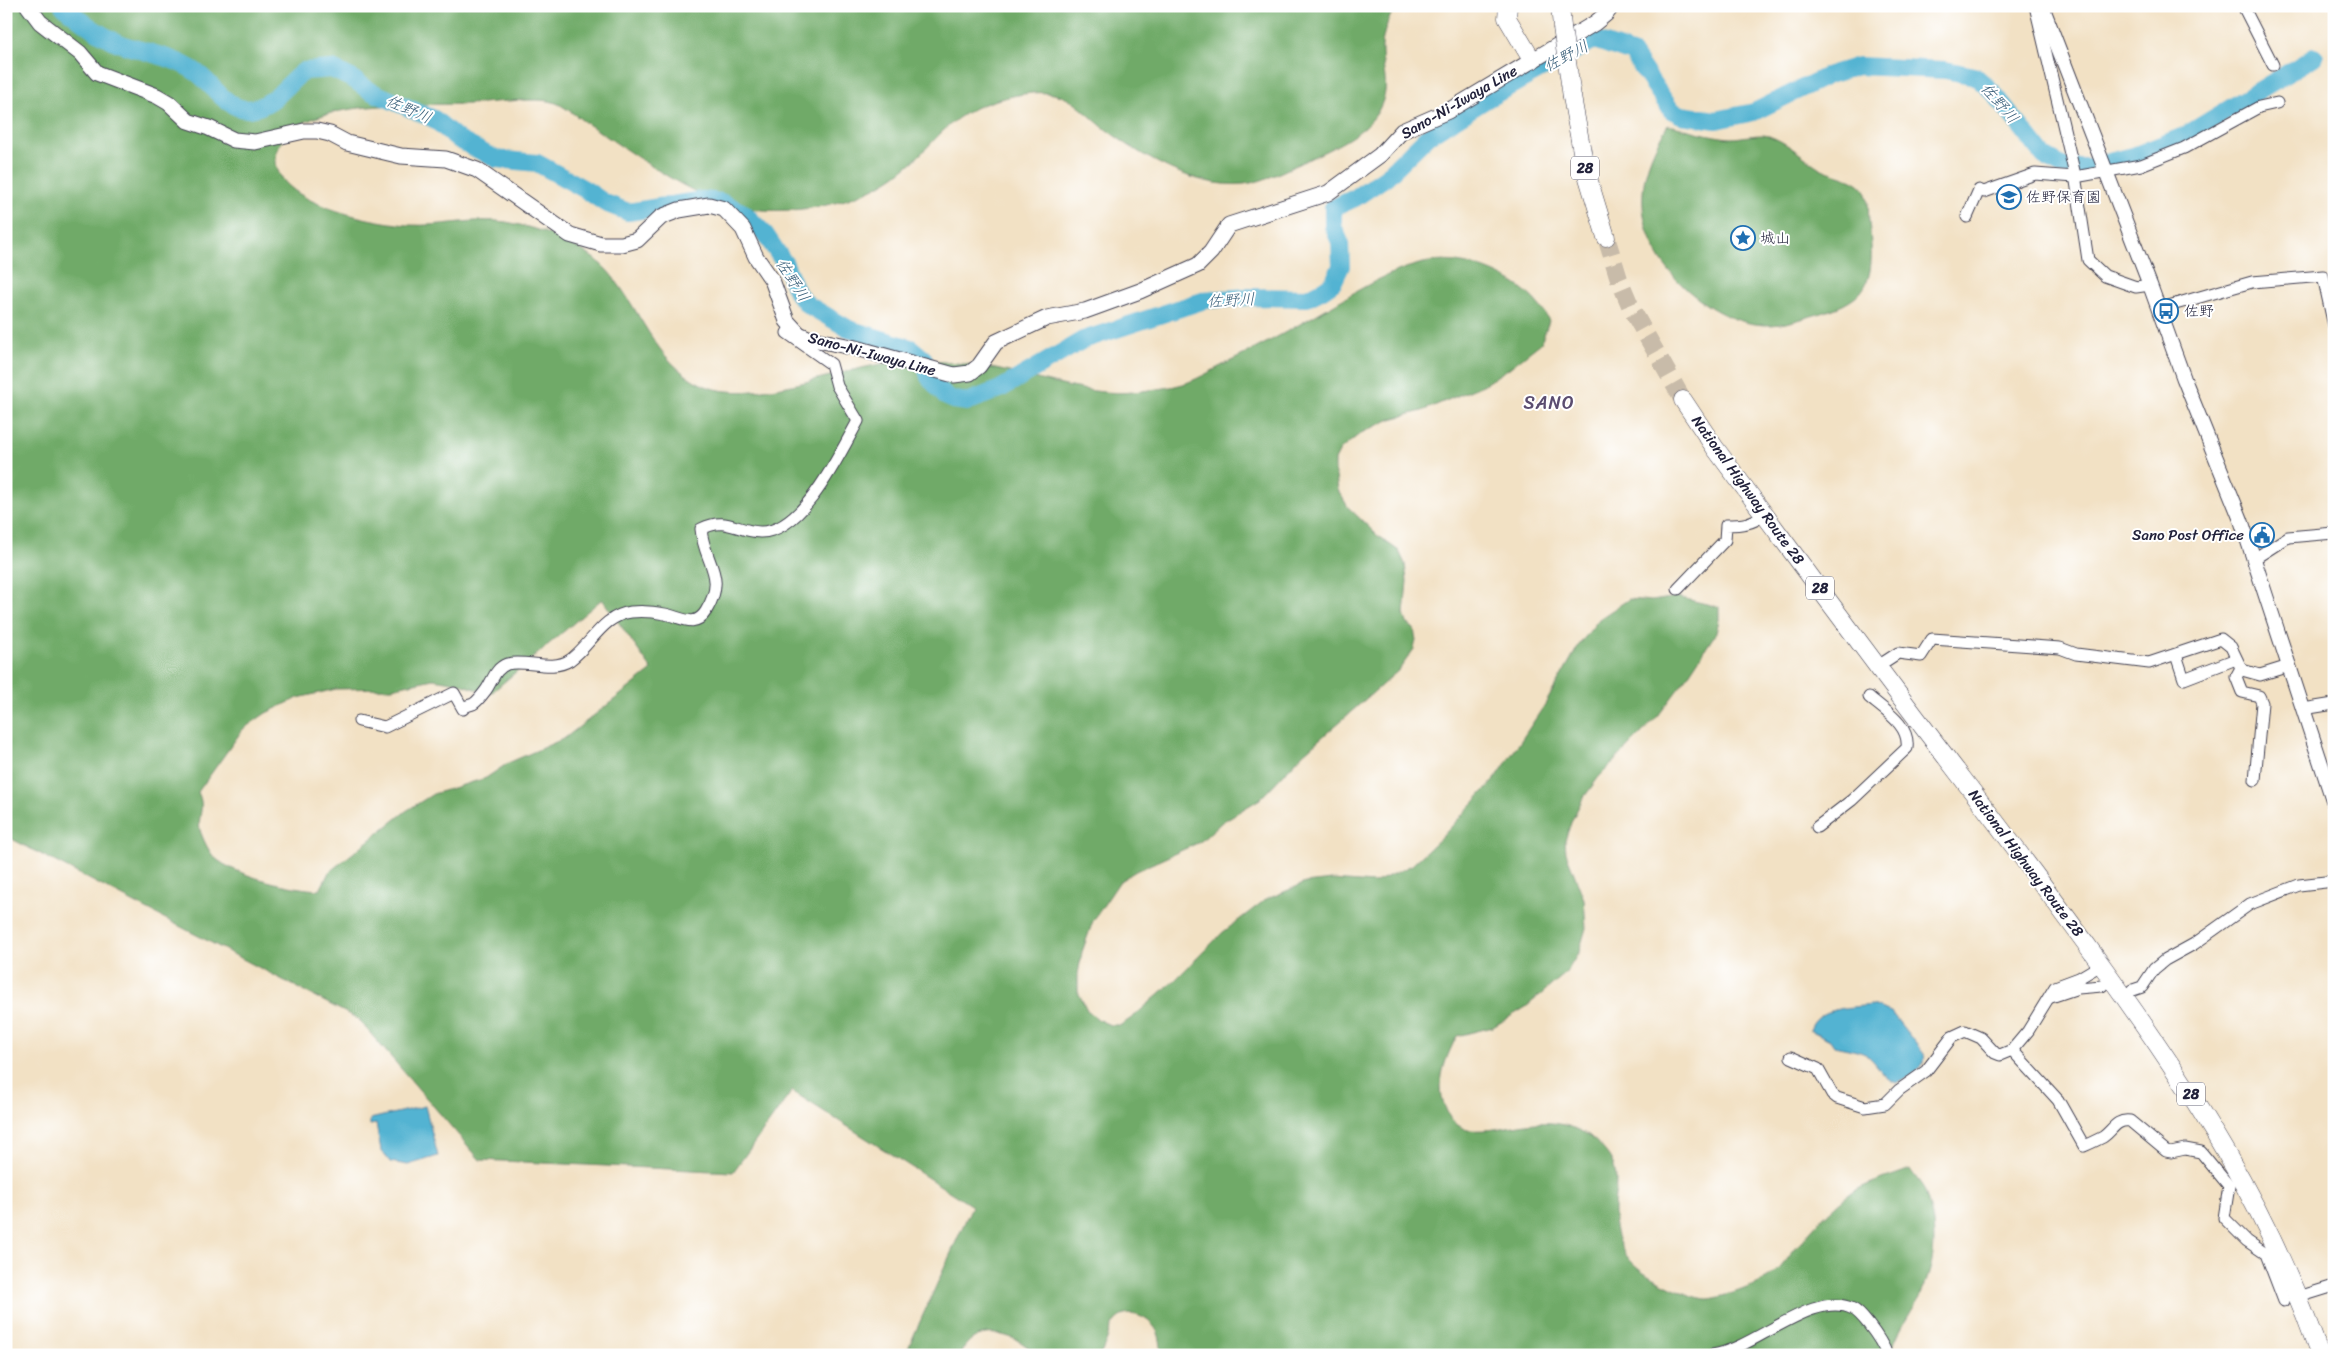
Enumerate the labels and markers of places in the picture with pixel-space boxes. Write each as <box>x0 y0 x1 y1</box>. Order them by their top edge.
school or university icon: 佐野保育園 <box>1996 184 2022 210</box>
place label: 佐野保育園 <box>2026 184 2101 210</box>
place icon: 城山 <box>1730 225 1756 251</box>
place label: 城山 <box>1760 225 1790 251</box>
bus stop icon: 佐野 <box>2153 298 2179 324</box>
place label: 佐野 <box>2184 298 2214 324</box>
place label: Sano Post Office <box>2132 522 2244 548</box>
public building icon: Sano Post Office <box>2249 522 2275 548</box>

